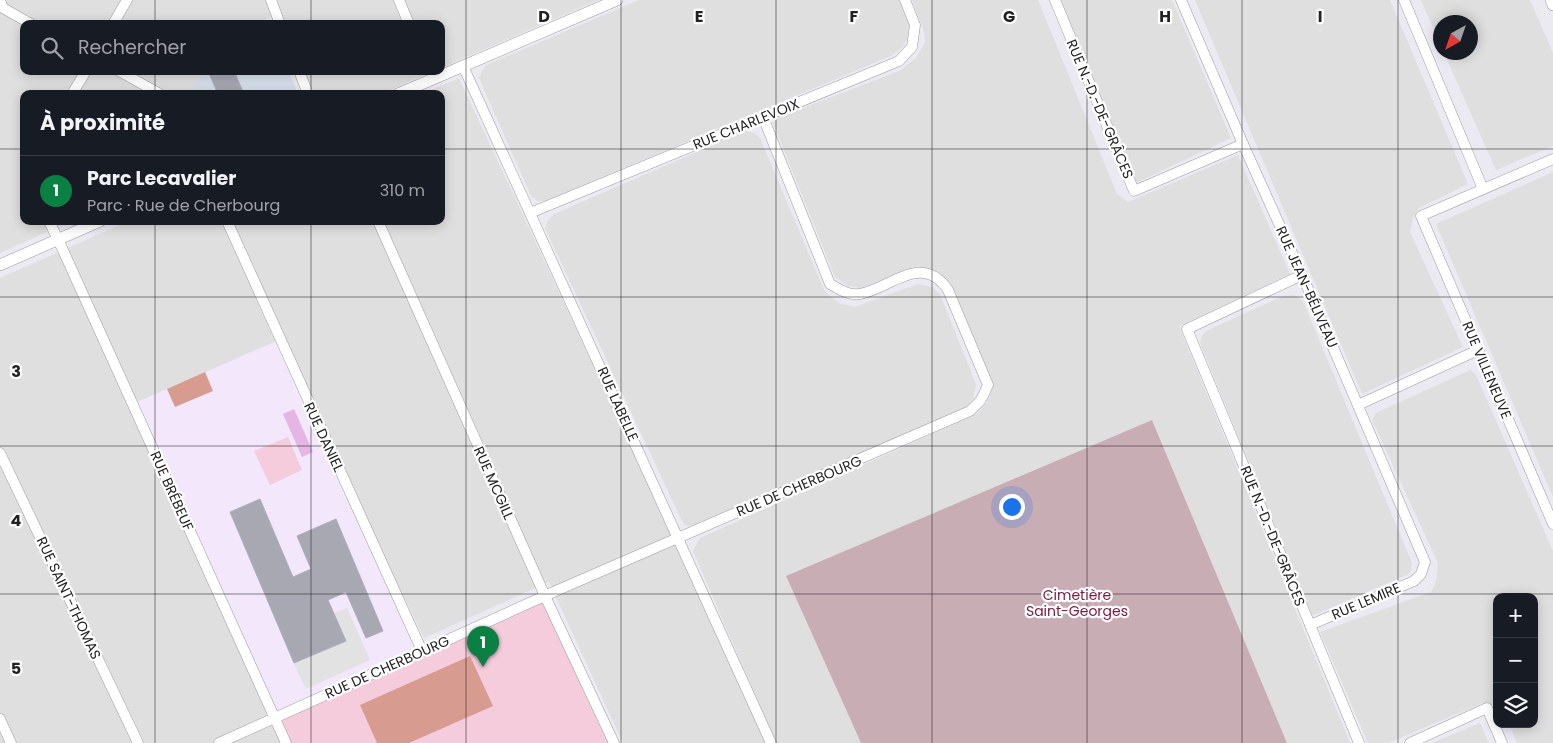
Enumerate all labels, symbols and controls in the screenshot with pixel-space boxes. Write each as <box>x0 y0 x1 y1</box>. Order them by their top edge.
text: D <box>538 5 550 28</box>
text: E <box>695 5 703 28</box>
text: F <box>850 5 859 28</box>
text: G <box>1003 5 1015 28</box>
text: H <box>1159 5 1171 28</box>
text: I <box>1318 5 1322 28</box>
north arrow <box>1433 15 1478 60</box>
search box <box>20 20 445 75</box>
icon: search <box>38 34 66 62</box>
text: Rechercher <box>78 34 186 61</box>
street label: RUE N.-D.-DE-GRÂCES <box>1062 36 1138 182</box>
street label: RUE CHARLEVOIX <box>690 93 802 154</box>
text: À proximité <box>40 108 165 137</box>
text: Parc Lecavalier <box>87 165 236 192</box>
text: 1 <box>53 179 59 202</box>
text: 310 m <box>380 179 425 202</box>
text: Parc · Rue de Cherbourg <box>87 194 280 217</box>
street label: RUE JEAN-BÉLIVEAU <box>1271 223 1343 351</box>
street label: RUE VILLENEUVE <box>1457 318 1517 422</box>
text: 3 <box>11 360 21 383</box>
street label: RUE LABELLE <box>593 364 643 444</box>
street label: RUE DANIEL <box>299 399 349 475</box>
street label: RUE MCGILL <box>469 443 519 523</box>
street label: RUE BRÉBEUF <box>145 448 199 534</box>
street label: RUE DE CHERBOURG <box>733 451 865 521</box>
street label: RUE N.-D.-DE-GRÂCES <box>1236 463 1310 609</box>
your location <box>999 494 1025 520</box>
text: 4 <box>11 509 22 532</box>
street label: RUE SAINT-THOMAS <box>32 533 106 663</box>
street label: RUE LEMIRE <box>1328 577 1404 625</box>
park label: Cimetière Saint-Georges <box>1026 585 1128 621</box>
map controls <box>1493 593 1538 728</box>
button: + <box>1493 593 1538 638</box>
pin: 1 <box>467 626 499 667</box>
street label: RUE DE CHERBOURG <box>322 631 453 703</box>
button: − <box>1493 638 1538 683</box>
text: 5 <box>11 657 21 680</box>
button: layers <box>1493 683 1538 728</box>

